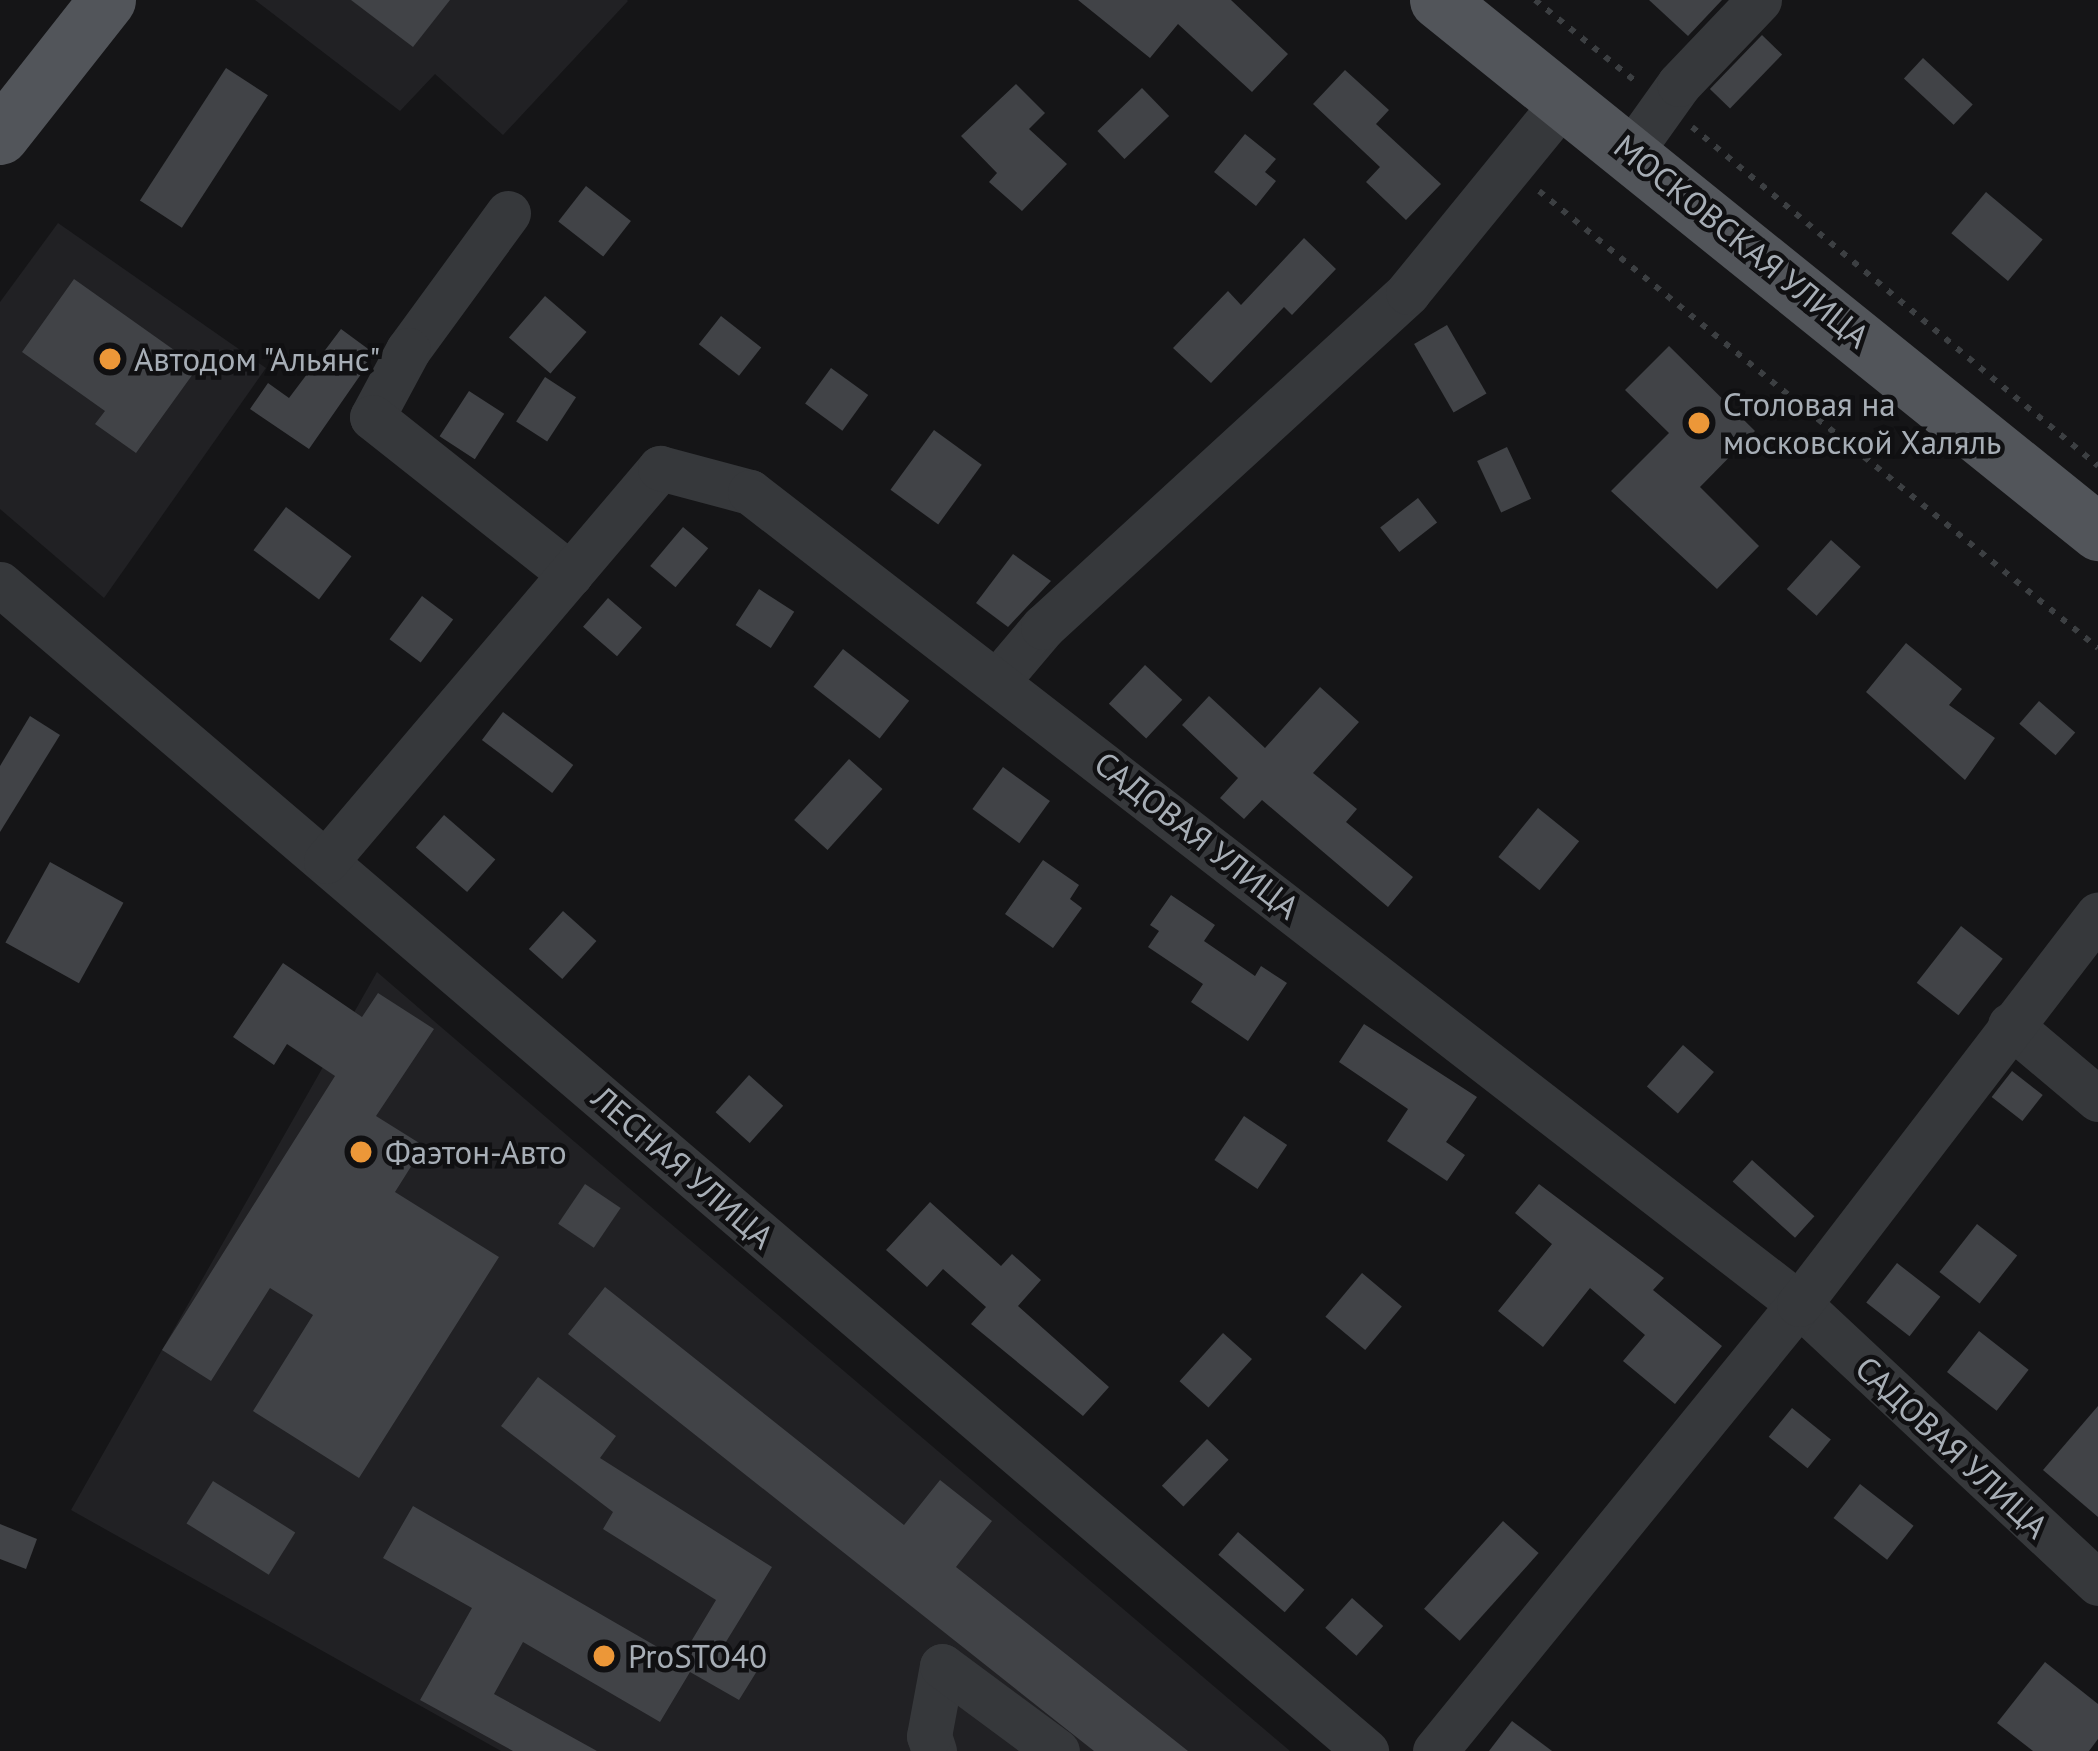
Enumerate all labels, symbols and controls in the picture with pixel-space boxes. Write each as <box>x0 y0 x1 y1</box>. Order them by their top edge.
street label: МОСКОВСКАЯ УЛИЦА <box>1606 126 1878 356</box>
place label: Автодом "Альянс" <box>134 339 383 379</box>
marker: Автодом "Альянс" <box>97 346 123 372</box>
place label: Столовая на московской Халяль <box>1723 384 2002 462</box>
marker: Столовая на московской Халяль <box>1686 410 1712 436</box>
street label: САДОВАЯ УЛИЦА <box>1087 743 1307 927</box>
street label: ЛЕСНАЯ УЛИЦА <box>584 1077 782 1257</box>
place label: Фаэтон-Авто <box>385 1132 567 1172</box>
marker: Фаэтон-Авто <box>348 1139 374 1165</box>
street label: САДОВАЯ УЛИЦА <box>1847 1347 2057 1547</box>
place label: ProSTO40 <box>628 1636 767 1676</box>
marker: ProSTO40 <box>591 1643 617 1669</box>

